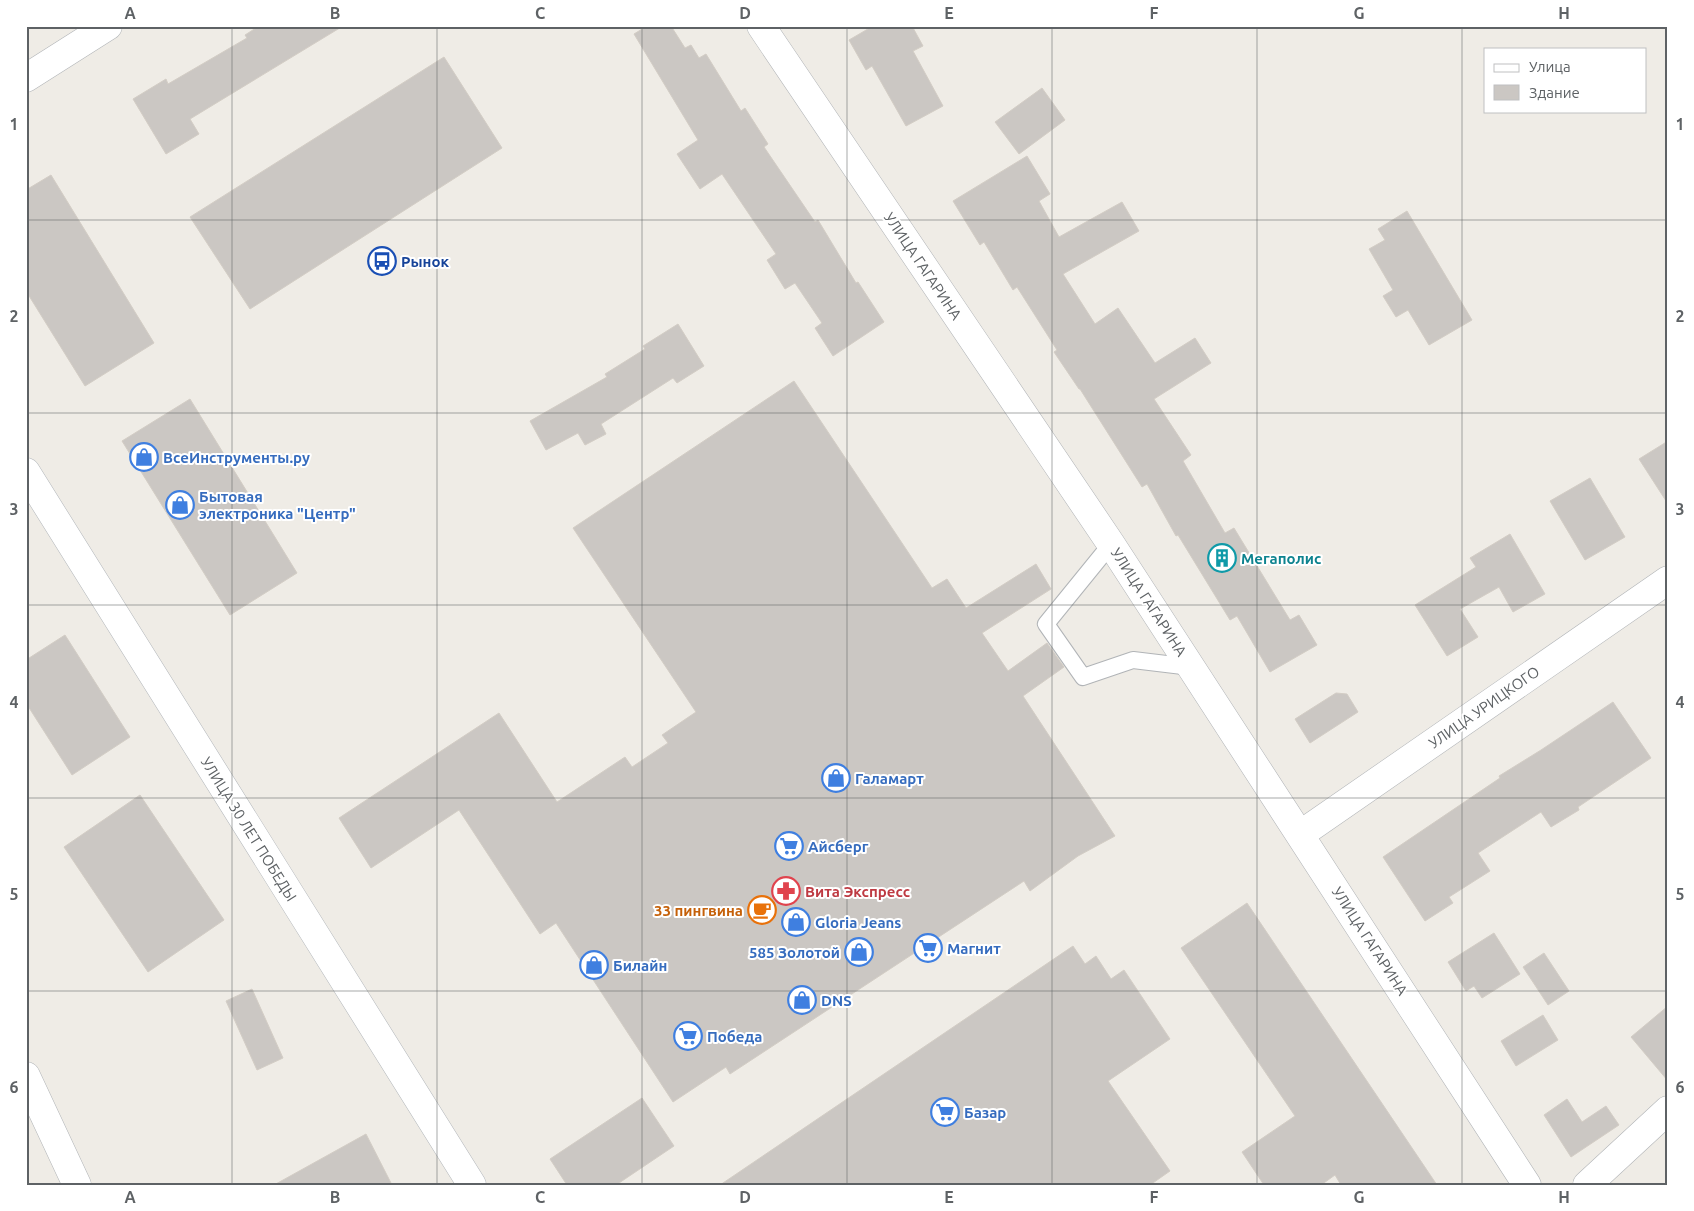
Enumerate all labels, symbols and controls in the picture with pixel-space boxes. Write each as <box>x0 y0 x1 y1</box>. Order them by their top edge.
text: A <box>124 4 136 22</box>
text: B <box>330 4 340 22</box>
text: C <box>535 4 545 22</box>
text: D <box>739 4 751 22</box>
text: E <box>944 4 954 22</box>
text: F <box>1150 4 1159 22</box>
text: G <box>1353 4 1365 22</box>
text: H <box>1558 4 1570 22</box>
legend <box>1484 48 1646 112</box>
text: Улица <box>1529 58 1571 75</box>
text: Здание <box>1529 84 1580 101</box>
text: 1 <box>9 115 19 133</box>
text: 1 <box>1675 115 1685 133</box>
street label: УЛИЦА ГАГАРИНА <box>881 209 965 323</box>
bus stop icon: Рынок <box>367 246 397 276</box>
place label: Рынок <box>401 253 449 270</box>
text: 2 <box>9 307 19 325</box>
text: 2 <box>1675 307 1685 325</box>
shop icon: ВсеИнструменты.ру <box>129 442 159 472</box>
place label: ВсеИнструменты.ру <box>163 449 310 466</box>
place label: Бытовая электроника "Центр" <box>199 488 356 522</box>
shop icon: Бытовая электроника "Центр" <box>165 490 195 520</box>
text: 3 <box>9 500 19 518</box>
text: 3 <box>1675 500 1685 518</box>
building icon: Мегаполис <box>1207 543 1237 573</box>
street label: УЛИЦА ГАГАРИНА <box>1108 545 1190 660</box>
place label: Мегаполис <box>1241 550 1321 567</box>
street label: УЛИЦА УРИЦКОГО <box>1426 663 1542 751</box>
text: 4 <box>9 693 19 711</box>
text: 4 <box>1675 693 1685 711</box>
street label: УЛИЦА 30 ЛЕТ ПОБЕДЫ <box>198 754 300 904</box>
shop icon: Галамарт <box>821 763 851 793</box>
place label: Галамарт <box>855 770 924 787</box>
supermarket icon: Айсберг <box>774 831 804 861</box>
place label: Айсберг <box>808 838 869 855</box>
pharmacy icon: Вита Экспресс <box>771 876 801 906</box>
place label: Вита Экспресс <box>805 883 910 900</box>
street label: УЛИЦА ГАГАРИНА <box>1329 884 1411 999</box>
text: 5 <box>9 885 19 903</box>
text: 5 <box>1675 885 1685 903</box>
cafe icon: 33 пингвина <box>747 895 777 925</box>
place label: 33 пингвина <box>654 902 743 919</box>
shop icon: Gloria Jeans <box>781 907 811 937</box>
place label: Gloria Jeans <box>815 914 901 931</box>
supermarket icon: Магнит <box>913 933 943 963</box>
shop icon: 585 Золотой <box>844 937 874 967</box>
place label: Магнит <box>947 940 1001 957</box>
place label: 585 Золотой <box>749 944 840 961</box>
shop icon: Билайн <box>579 950 609 980</box>
place label: Билайн <box>613 957 667 974</box>
shop icon: DNS <box>787 985 817 1015</box>
place label: DNS <box>821 992 852 1009</box>
supermarket icon: Победа <box>673 1021 703 1051</box>
place label: Победа <box>707 1028 762 1045</box>
text: 6 <box>9 1078 19 1096</box>
text: 6 <box>1675 1078 1685 1096</box>
supermarket icon: Базар <box>930 1097 960 1127</box>
place label: Базар <box>964 1104 1006 1121</box>
text: A <box>124 1188 136 1206</box>
text: B <box>330 1188 340 1206</box>
text: C <box>535 1188 545 1206</box>
text: D <box>739 1188 751 1206</box>
text: E <box>944 1188 954 1206</box>
text: F <box>1150 1188 1159 1206</box>
text: G <box>1353 1188 1365 1206</box>
text: H <box>1558 1188 1570 1206</box>

